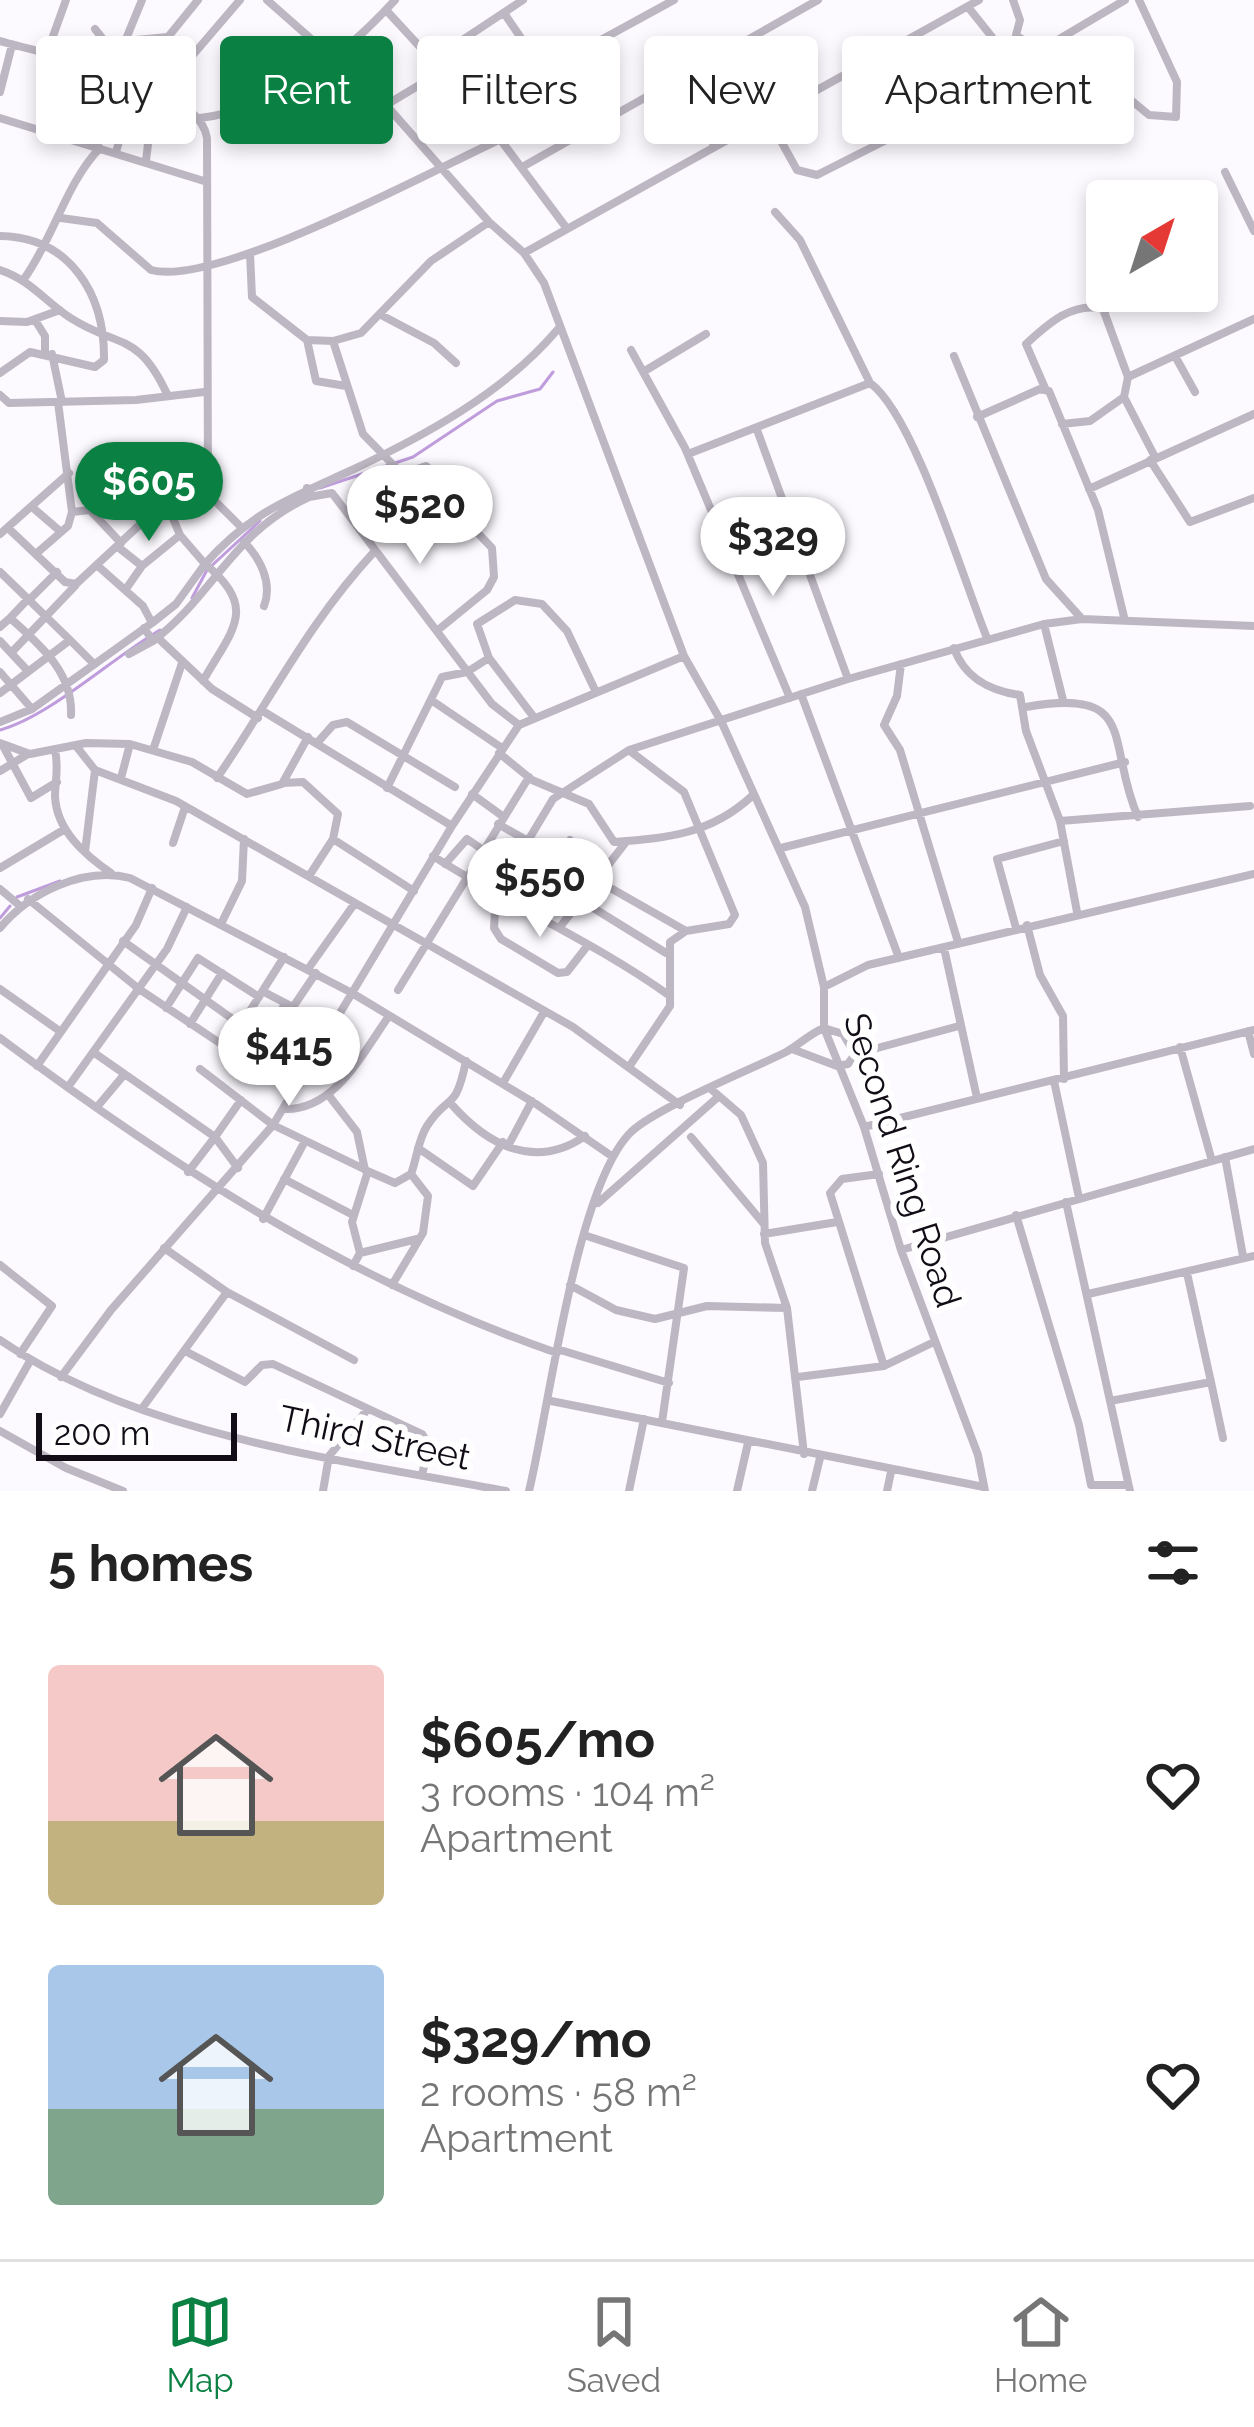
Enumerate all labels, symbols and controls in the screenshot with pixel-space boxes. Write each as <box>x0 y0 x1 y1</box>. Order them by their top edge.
chip: Buy <box>36 36 196 144</box>
chip: Rent <box>220 36 393 144</box>
chip: Filters <box>417 36 620 144</box>
chip: New <box>644 36 818 144</box>
chip: Apartment <box>842 36 1134 144</box>
north arrow <box>1086 180 1218 312</box>
map controls <box>1086 180 1218 312</box>
pin: $605 <box>78 442 220 544</box>
text: $605 <box>102 458 196 504</box>
pin: $520 <box>349 465 491 567</box>
text: $520 <box>374 481 466 527</box>
pin: $329 <box>702 497 844 599</box>
text: $329 <box>727 513 819 559</box>
pin: $550 <box>469 838 611 940</box>
text: $550 <box>494 854 586 900</box>
pin: $415 <box>218 1007 360 1109</box>
street label: Second Ring Road <box>836 1008 970 1312</box>
text: $415 <box>245 1023 333 1069</box>
street label: Third Street <box>276 1396 474 1478</box>
scale bar <box>36 1407 237 1460</box>
text: 200 m <box>54 1414 150 1453</box>
icon: filters <box>1140 1530 1206 1596</box>
text: 5 homes <box>48 1533 253 1593</box>
text: $605/mo <box>420 1709 655 1769</box>
icon: home <box>144 1713 288 1857</box>
icon: heart <box>1140 1752 1206 1818</box>
text: 3 rooms · 104 m² <box>420 1769 715 1815</box>
text: Apartment <box>420 1815 613 1861</box>
text: $329/mo <box>420 2009 652 2069</box>
icon: home <box>144 2013 288 2157</box>
icon: heart <box>1140 2052 1206 2118</box>
text: 2 rooms · 58 m² <box>420 2069 697 2115</box>
text: Apartment <box>420 2115 613 2161</box>
tab: Map <box>167 2289 234 2400</box>
tab: Saved <box>567 2289 661 2400</box>
tab: Home <box>994 2289 1087 2400</box>

